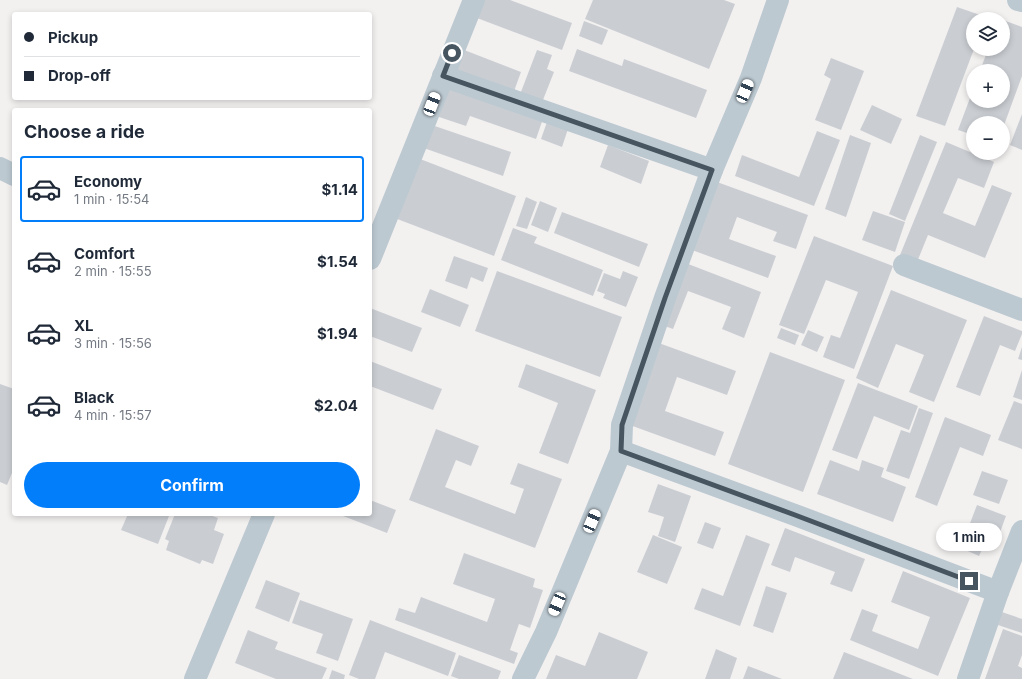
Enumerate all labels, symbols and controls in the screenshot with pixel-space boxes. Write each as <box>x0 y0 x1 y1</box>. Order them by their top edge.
map controls <box>966 12 1010 160</box>
button: layers <box>966 12 1010 56</box>
text: Pickup <box>48 28 98 47</box>
route start <box>443 44 461 62</box>
button: + <box>966 64 1010 108</box>
text: Drop-off <box>48 66 111 85</box>
car <box>735 78 755 104</box>
car <box>422 91 442 117</box>
button: − <box>966 116 1010 160</box>
text: Choose a ride <box>24 121 145 142</box>
icon: car <box>26 171 62 207</box>
text: Economy <box>74 172 142 191</box>
text: $1.14 <box>321 180 358 199</box>
text: 1 min · 15:54 <box>74 191 149 207</box>
icon: car <box>26 243 62 279</box>
text: Comfort <box>74 244 135 263</box>
text: $1.54 <box>317 252 358 271</box>
text: 2 min · 15:55 <box>74 263 152 279</box>
icon: car <box>26 315 62 351</box>
text: XL <box>74 316 94 335</box>
text: $1.94 <box>317 324 358 343</box>
text: 3 min · 15:56 <box>74 335 152 351</box>
icon: car <box>26 387 62 423</box>
text: Black <box>74 388 114 407</box>
text: $2.04 <box>314 396 358 415</box>
text: 4 min · 15:57 <box>74 407 152 423</box>
button: Confirm <box>24 462 360 508</box>
car <box>582 508 602 534</box>
callout: 1 min <box>936 523 1002 551</box>
text: 1 min <box>953 529 985 545</box>
route end <box>960 572 978 590</box>
car <box>547 591 567 617</box>

